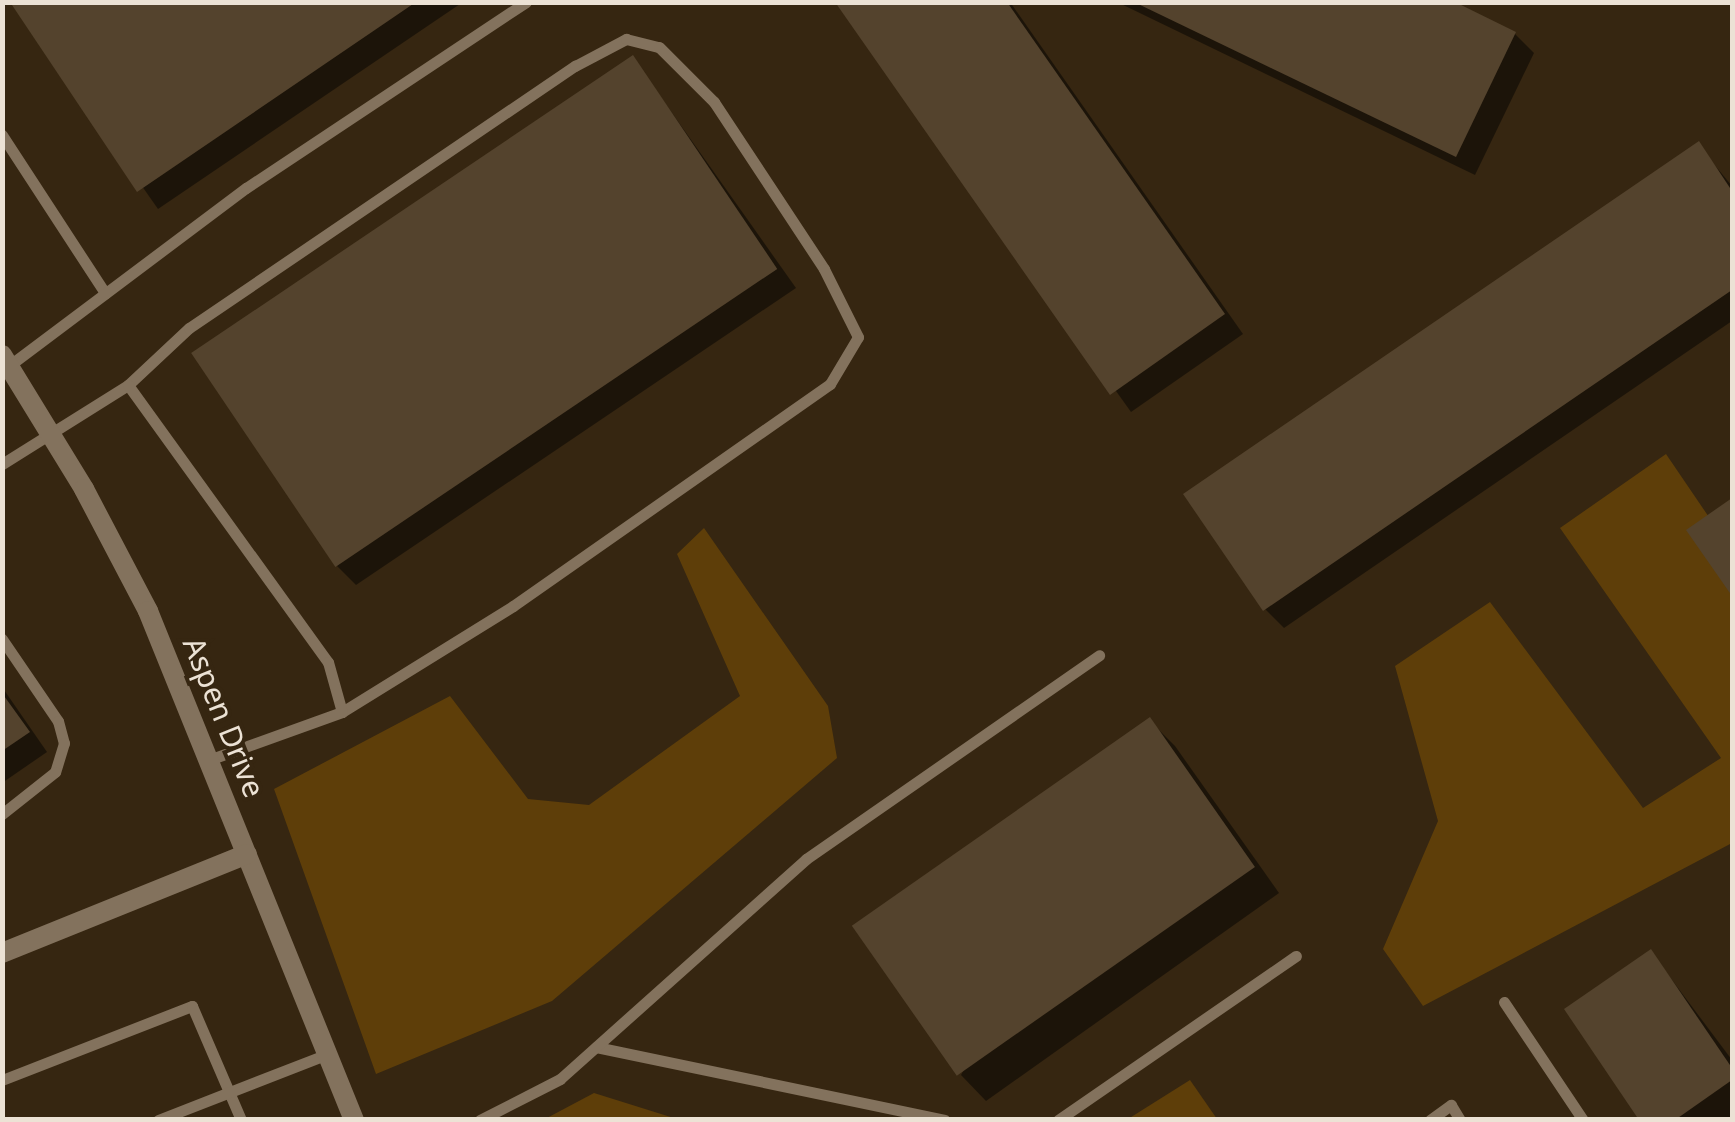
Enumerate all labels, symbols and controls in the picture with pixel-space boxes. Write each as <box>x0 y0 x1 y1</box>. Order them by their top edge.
street label: Aspen Drive <box>176 632 272 802</box>

